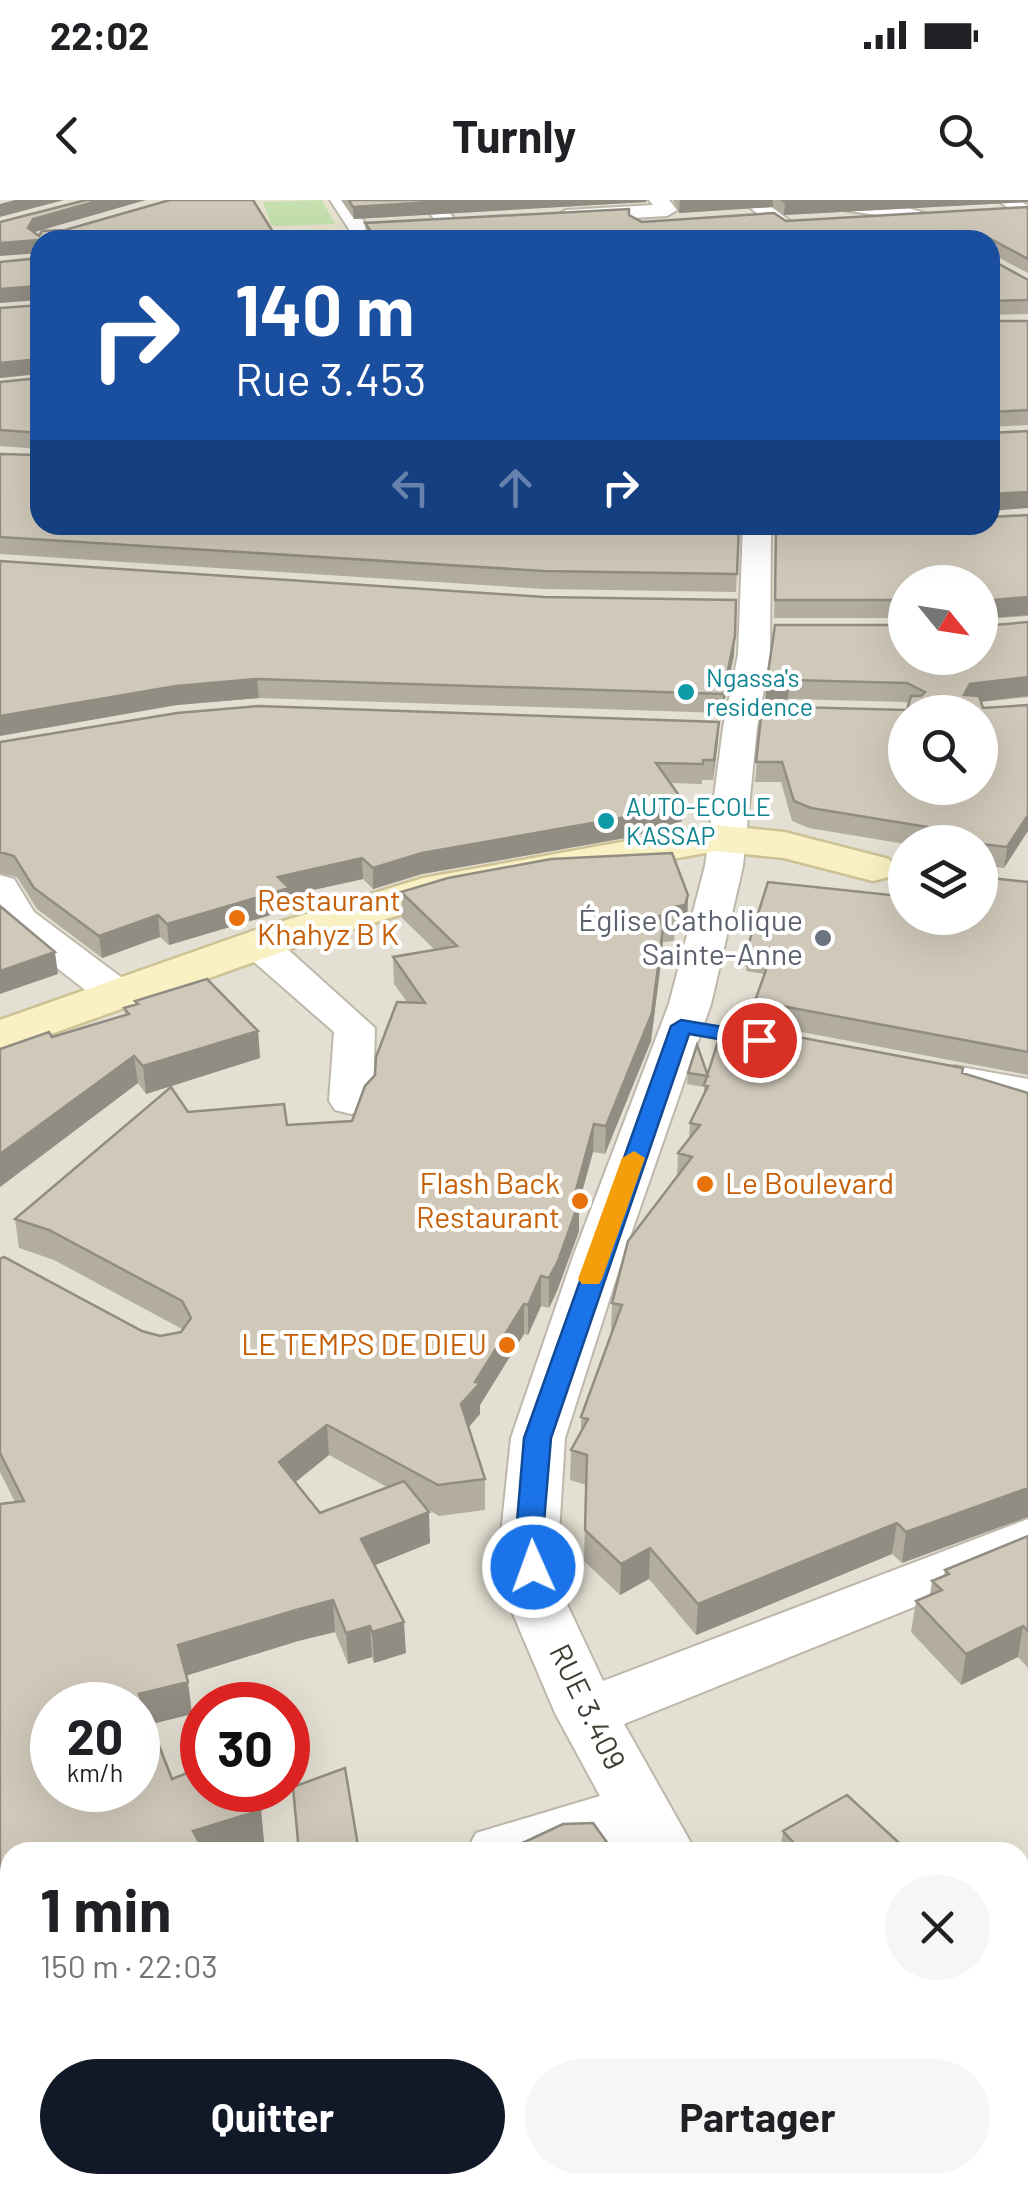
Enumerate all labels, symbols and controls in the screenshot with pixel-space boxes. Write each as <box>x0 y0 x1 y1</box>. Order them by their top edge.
text: 22:02 <box>50 12 149 58</box>
icon: back <box>40 108 95 163</box>
text: Turnly <box>452 108 576 162</box>
icon: search <box>933 108 988 163</box>
text: 140 m <box>235 266 414 350</box>
icon: right <box>70 270 200 400</box>
text: Rue 3.453 <box>235 351 426 405</box>
icon: left <box>383 460 438 515</box>
icon: ahead <box>488 460 543 515</box>
icon: right <box>593 460 648 515</box>
north arrow <box>888 565 998 675</box>
map controls <box>888 565 998 935</box>
place label: Ngassa's residence <box>706 662 813 721</box>
marker: Ngassa's residence <box>675 681 697 703</box>
button: search <box>888 695 998 805</box>
place label: AUTO-ECOLE KASSAP <box>626 791 771 850</box>
marker: AUTO-ECOLE KASSAP <box>595 810 617 832</box>
button: layers <box>888 825 998 935</box>
place label: Restaurant Khahyz B K <box>257 881 401 951</box>
place label: Église Catholique Sainte-Anne <box>578 901 803 971</box>
marker: Restaurant Khahyz B K <box>226 907 248 929</box>
marker: Église Catholique Sainte-Anne <box>812 927 834 949</box>
pin <box>717 998 802 1083</box>
icon: arrive <box>732 1013 787 1068</box>
place label: Flash Back Restaurant <box>416 1164 560 1234</box>
place label: Le Boulevard <box>725 1164 894 1200</box>
marker: Le Boulevard <box>694 1173 716 1195</box>
marker: Flash Back Restaurant <box>569 1190 591 1212</box>
place label: LE TEMPS DE DIEU <box>241 1325 487 1361</box>
marker: LE TEMPS DE DIEU <box>496 1334 518 1356</box>
position arrow <box>481 1515 585 1619</box>
street label: RUE 3.409 <box>543 1638 635 1775</box>
speed limit sign: 30 <box>180 1682 310 1812</box>
text: 20 <box>67 1705 123 1765</box>
text: km/h <box>67 1757 123 1787</box>
text: 1 min <box>40 1872 171 1944</box>
button: close <box>885 1875 990 1980</box>
text: 150 m · 22:03 <box>40 1946 218 1984</box>
button: Quitter <box>40 2059 505 2174</box>
button: Partager <box>525 2059 990 2174</box>

